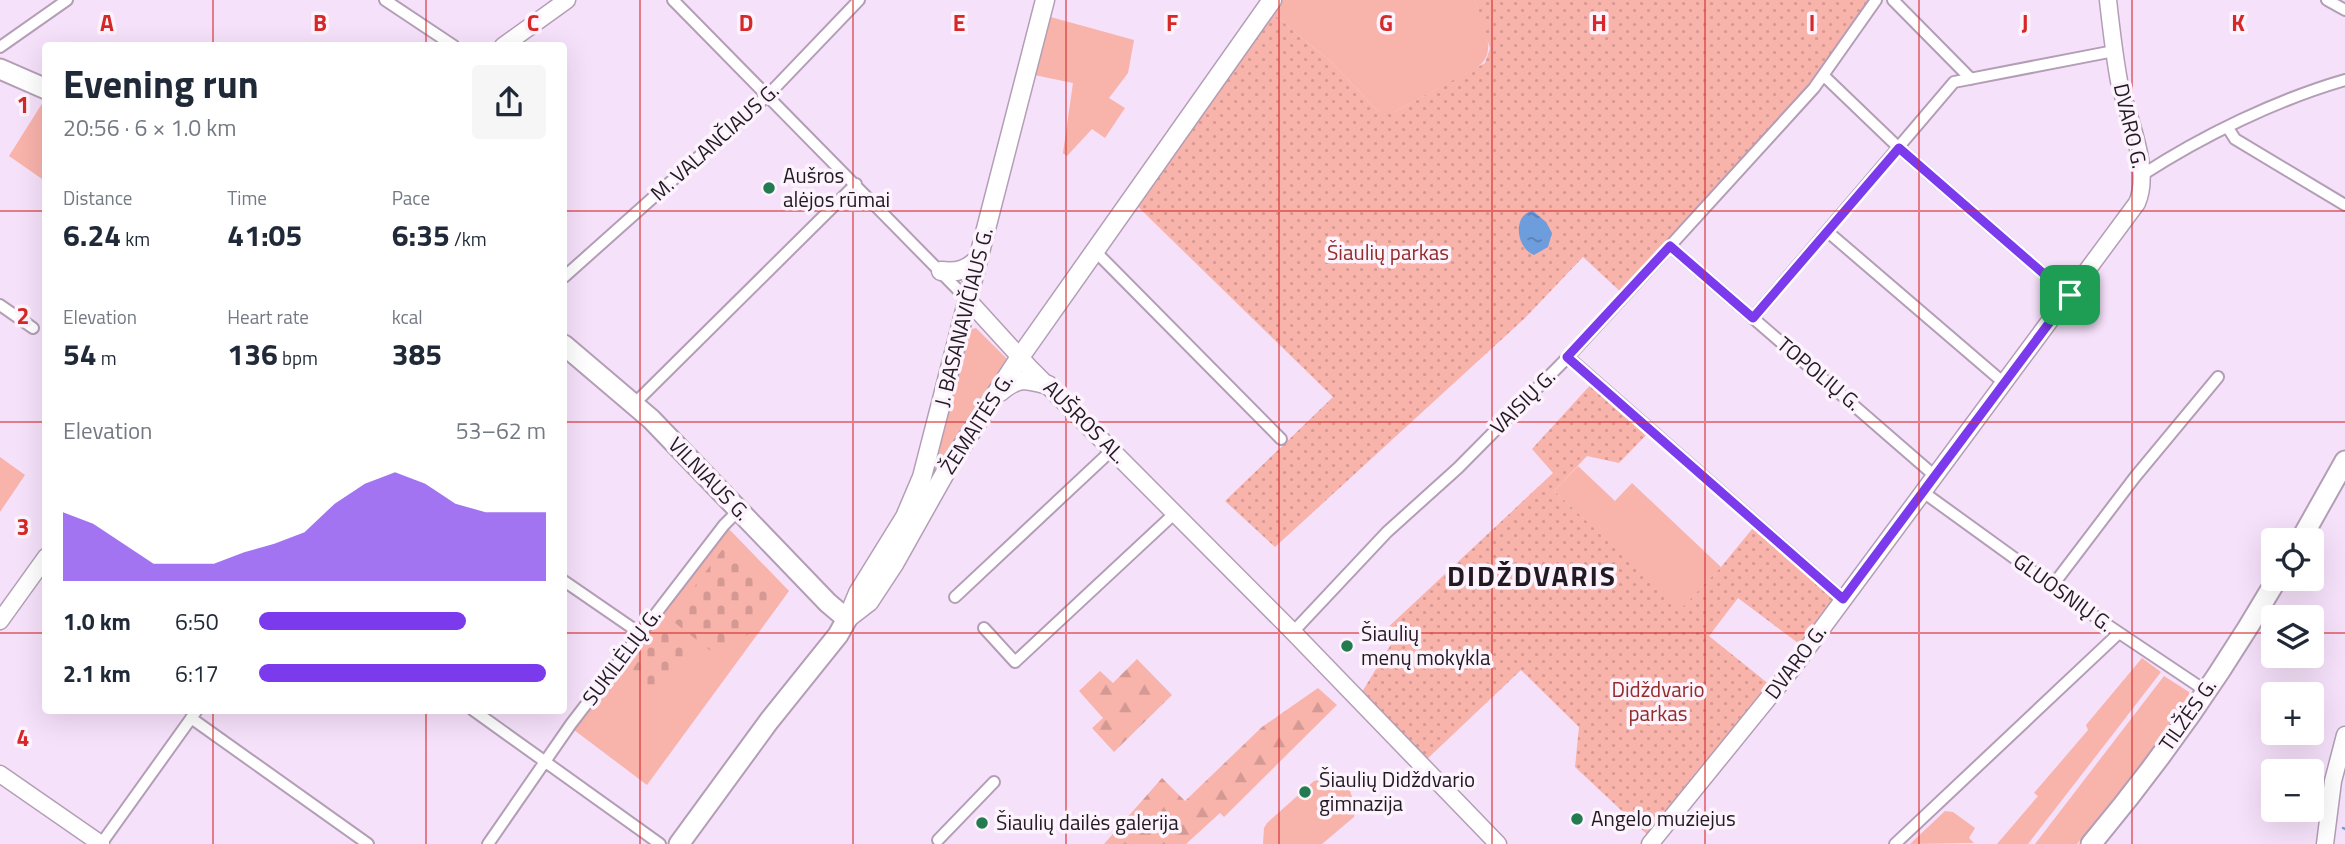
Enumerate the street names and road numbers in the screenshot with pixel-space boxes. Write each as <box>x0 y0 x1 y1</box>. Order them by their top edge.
street label: M. VALANČIAUS G. <box>643 75 786 208</box>
street label: DVARO G. <box>2106 80 2156 171</box>
street label: J. BASANAVIČIAUS G. <box>925 224 1001 410</box>
street label: TOPOLIŲ G. <box>1770 328 1869 418</box>
street label: VAISIŲ G. <box>1482 361 1562 441</box>
street label: ŽEMAITĖS G. <box>932 367 1021 480</box>
street label: AUŠROS AL. <box>1036 372 1135 471</box>
street label: VILNIAUS G. <box>661 429 758 528</box>
street label: GLUOSNIŲ G. <box>2007 545 2120 639</box>
street label: SUKILĖLIŲ G. <box>574 601 668 712</box>
street label: DVARO G. <box>1756 617 1834 706</box>
street label: TILŽĖS G. <box>2150 671 2224 757</box>

